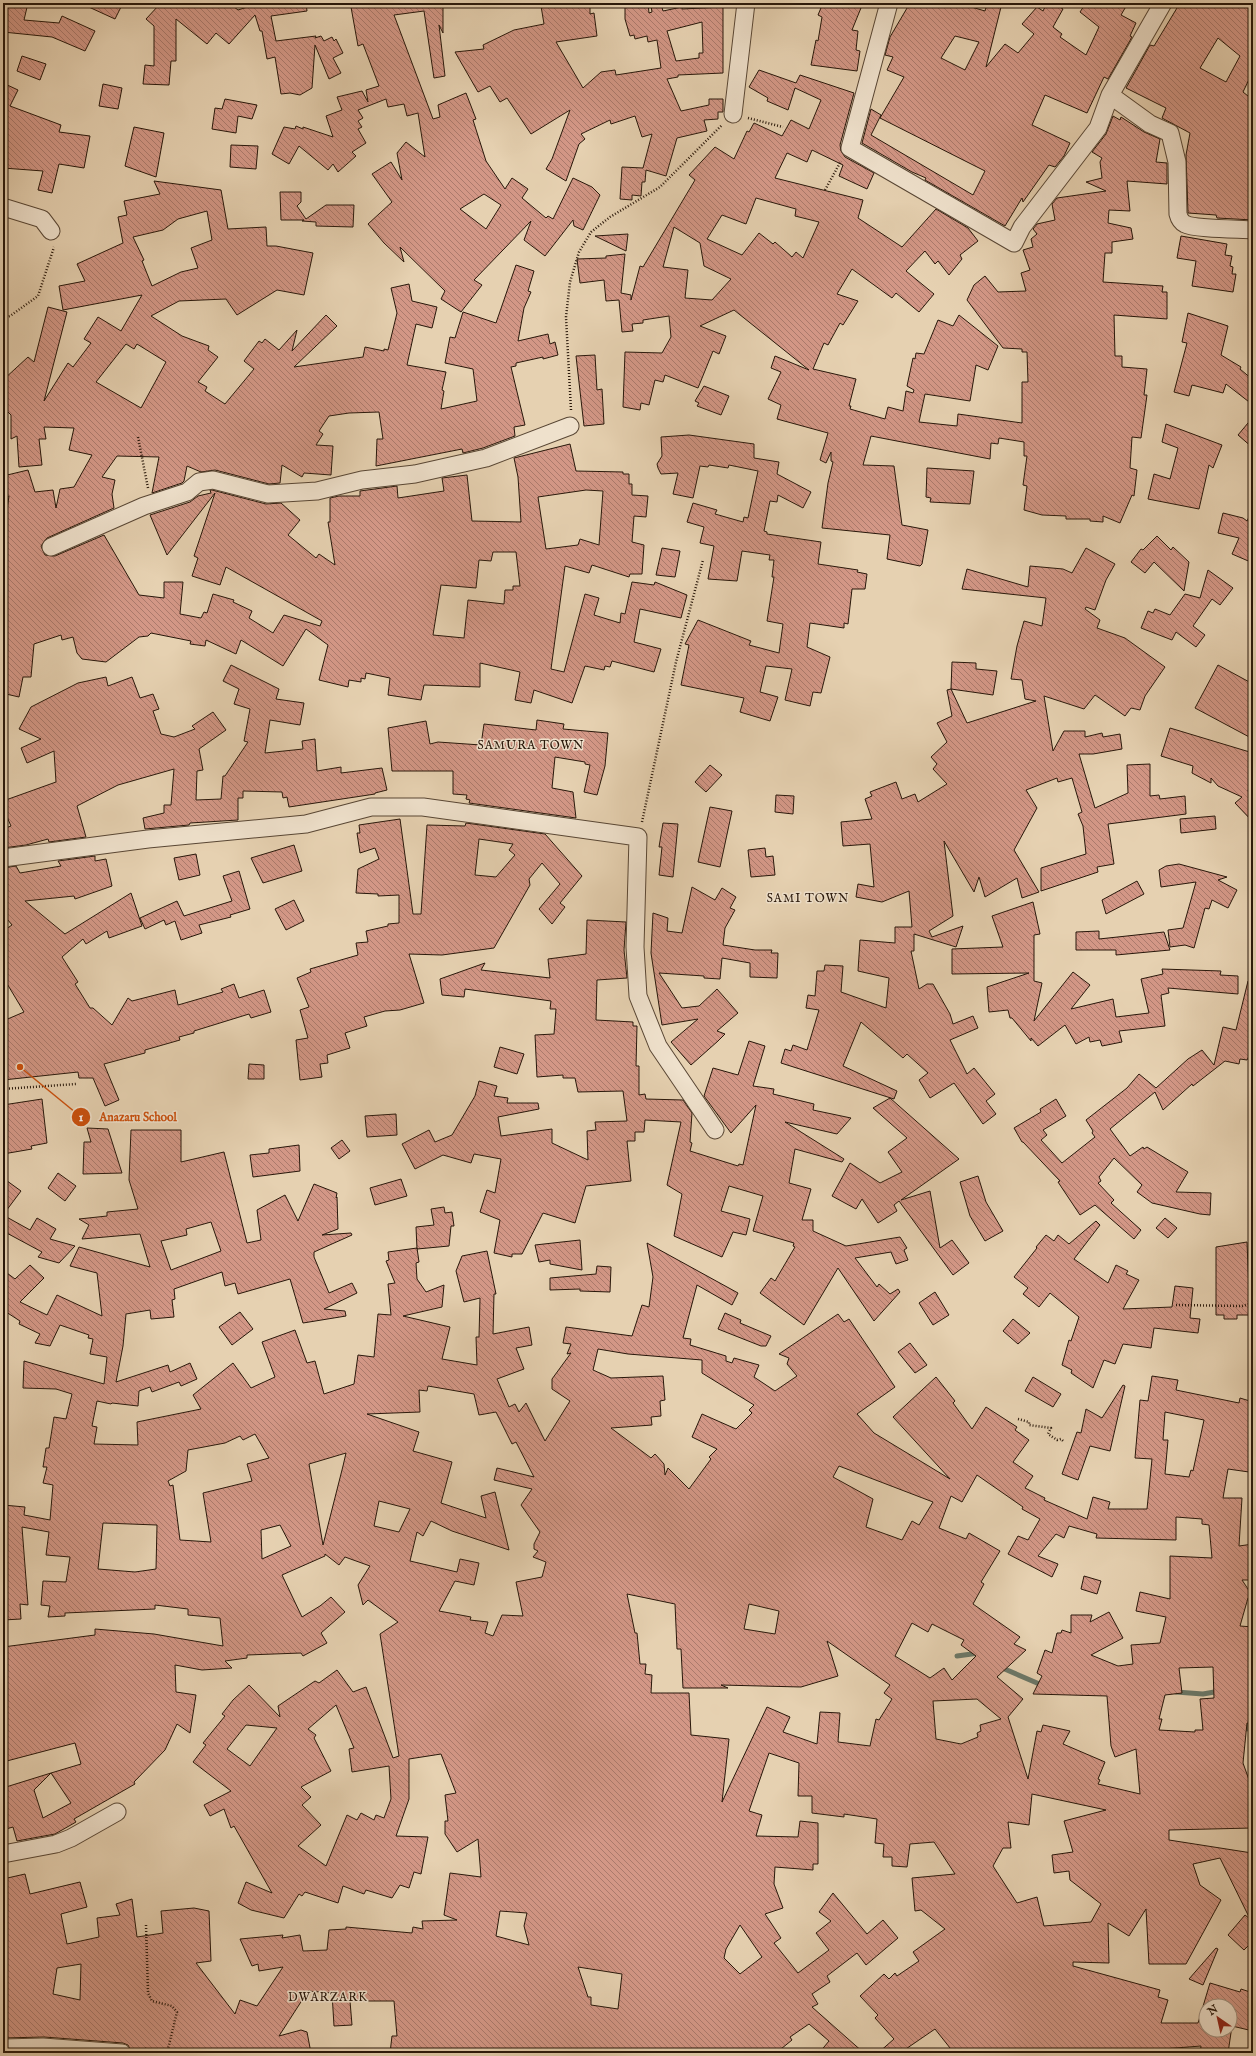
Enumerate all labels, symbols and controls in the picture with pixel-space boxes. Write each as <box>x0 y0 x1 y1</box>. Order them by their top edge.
district label: SAMURA TOWN <box>478 738 584 753</box>
district label: SAMI TOWN <box>767 891 849 906</box>
callout: Anazaru School <box>71 1105 185 1129</box>
text: 1 <box>79 1110 84 1125</box>
text: Anazaru School <box>98 1110 177 1125</box>
district label: DWARZARK <box>288 1990 368 2005</box>
north arrow <box>1198 1998 1238 2038</box>
text: N <box>1204 2002 1221 2020</box>

